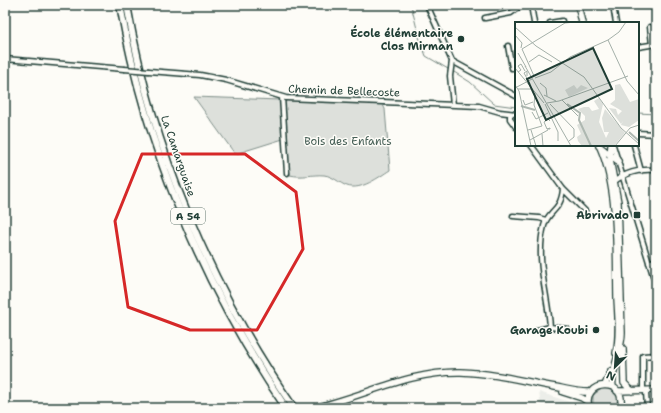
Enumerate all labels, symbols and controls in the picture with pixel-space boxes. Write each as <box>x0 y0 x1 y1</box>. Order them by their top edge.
inset map <box>515 22 639 146</box>
place label: École élémentaire Clos Mirman <box>350 25 454 54</box>
marker: École élémentaire Clos Mirman <box>456 34 466 44</box>
street label: Chemin de Bellecoste <box>288 82 400 100</box>
street label: La Camarguaise <box>157 113 199 199</box>
park label: Bois des Enfants <box>304 134 392 149</box>
road number: A 54 <box>171 208 205 224</box>
place label: Abrivado <box>576 208 629 223</box>
marker: Abrivado <box>632 210 642 220</box>
place label: Garage Koubi <box>510 323 588 338</box>
marker: Garage Koubi <box>591 325 601 335</box>
north arrow <box>595 347 635 387</box>
text: N <box>604 367 618 384</box>

